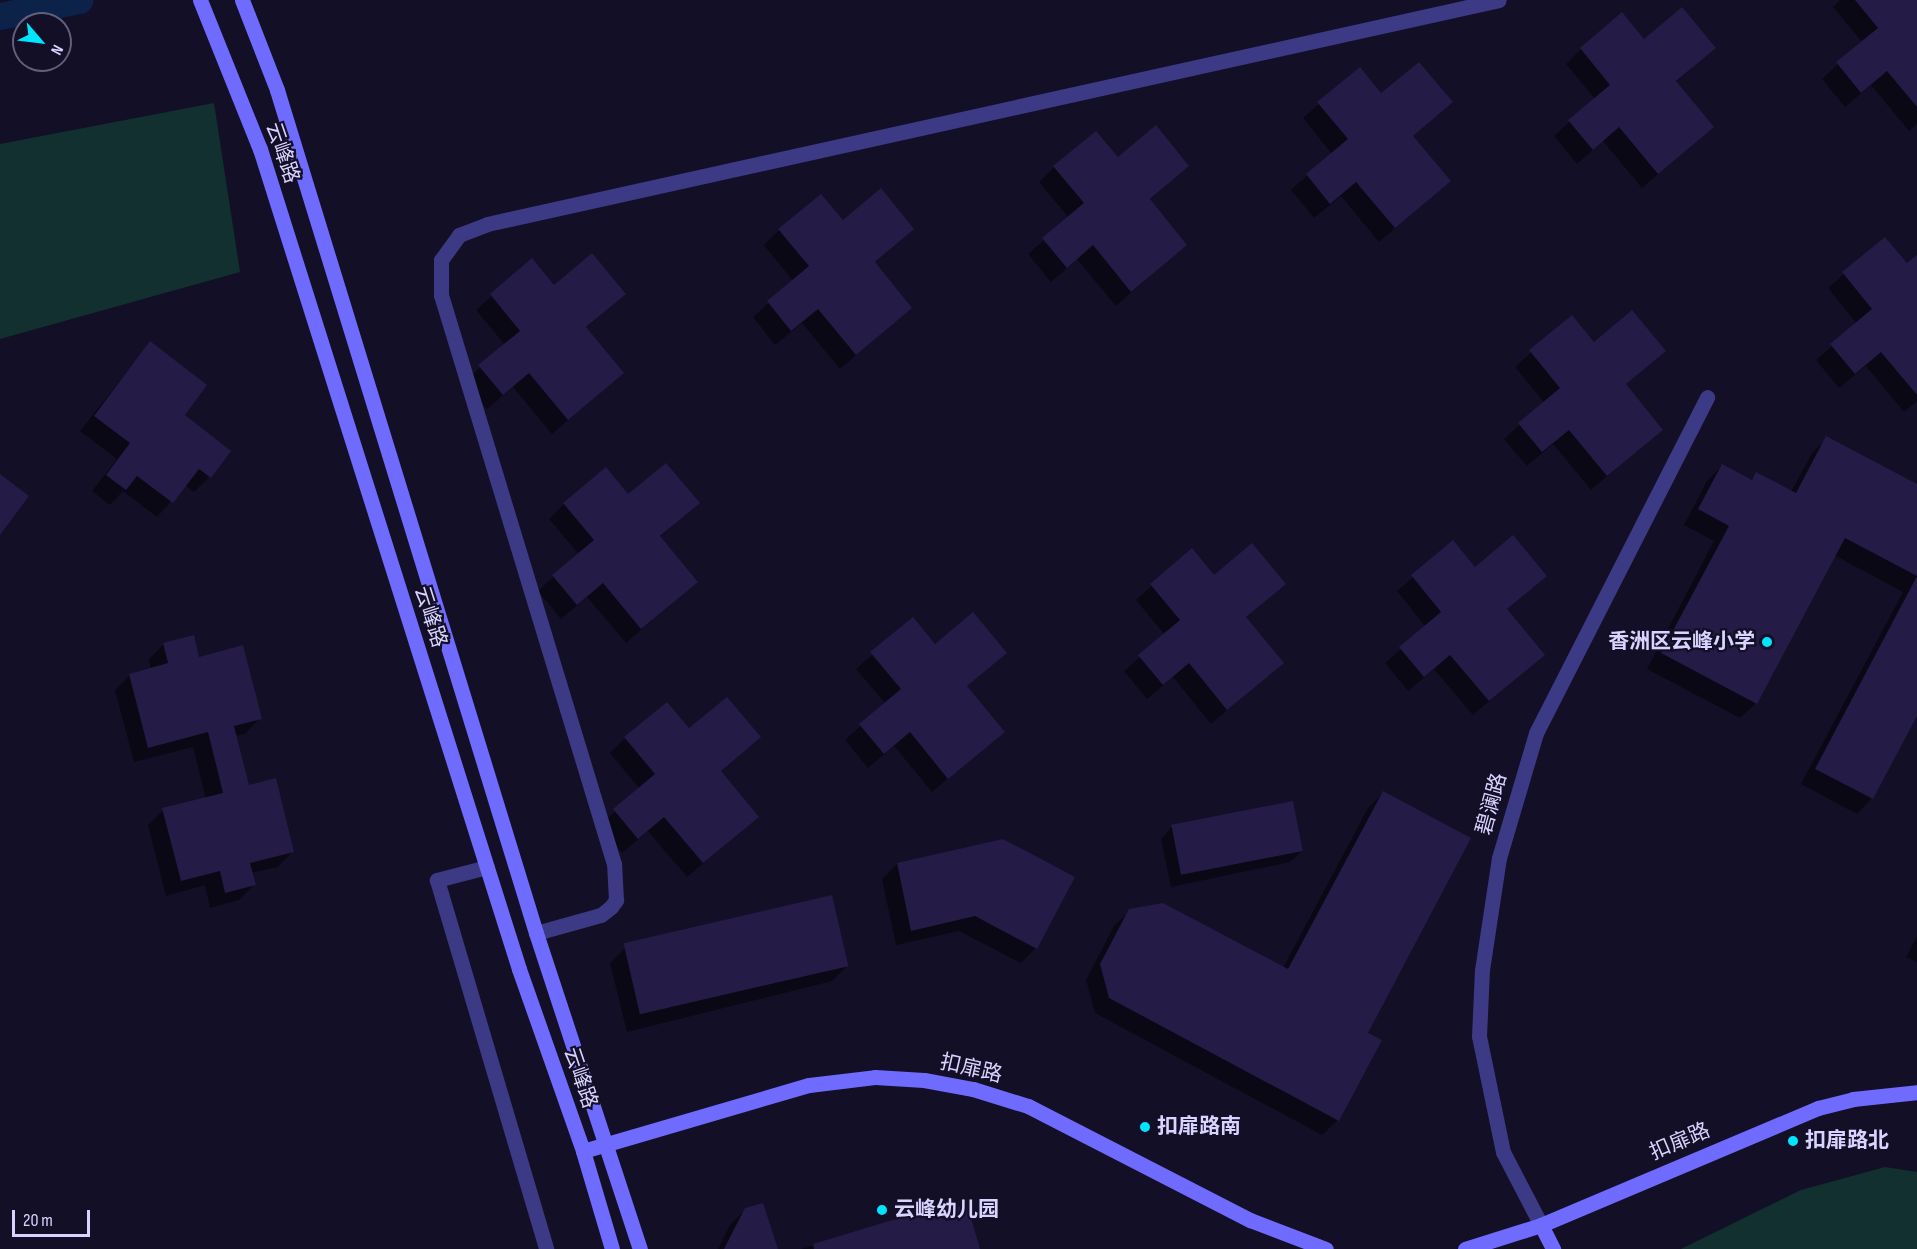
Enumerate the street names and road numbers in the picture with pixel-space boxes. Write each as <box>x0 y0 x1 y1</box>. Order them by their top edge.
street label: 云峰路 <box>260 119 304 187</box>
street label: 云峰路 <box>408 583 452 651</box>
street label: 碧澜路 <box>1472 770 1512 838</box>
street label: 云峰路 <box>558 1044 602 1112</box>
street label: 扣扉路 <box>937 1050 1005 1088</box>
street label: 扣扉路 <box>1646 1118 1714 1166</box>

